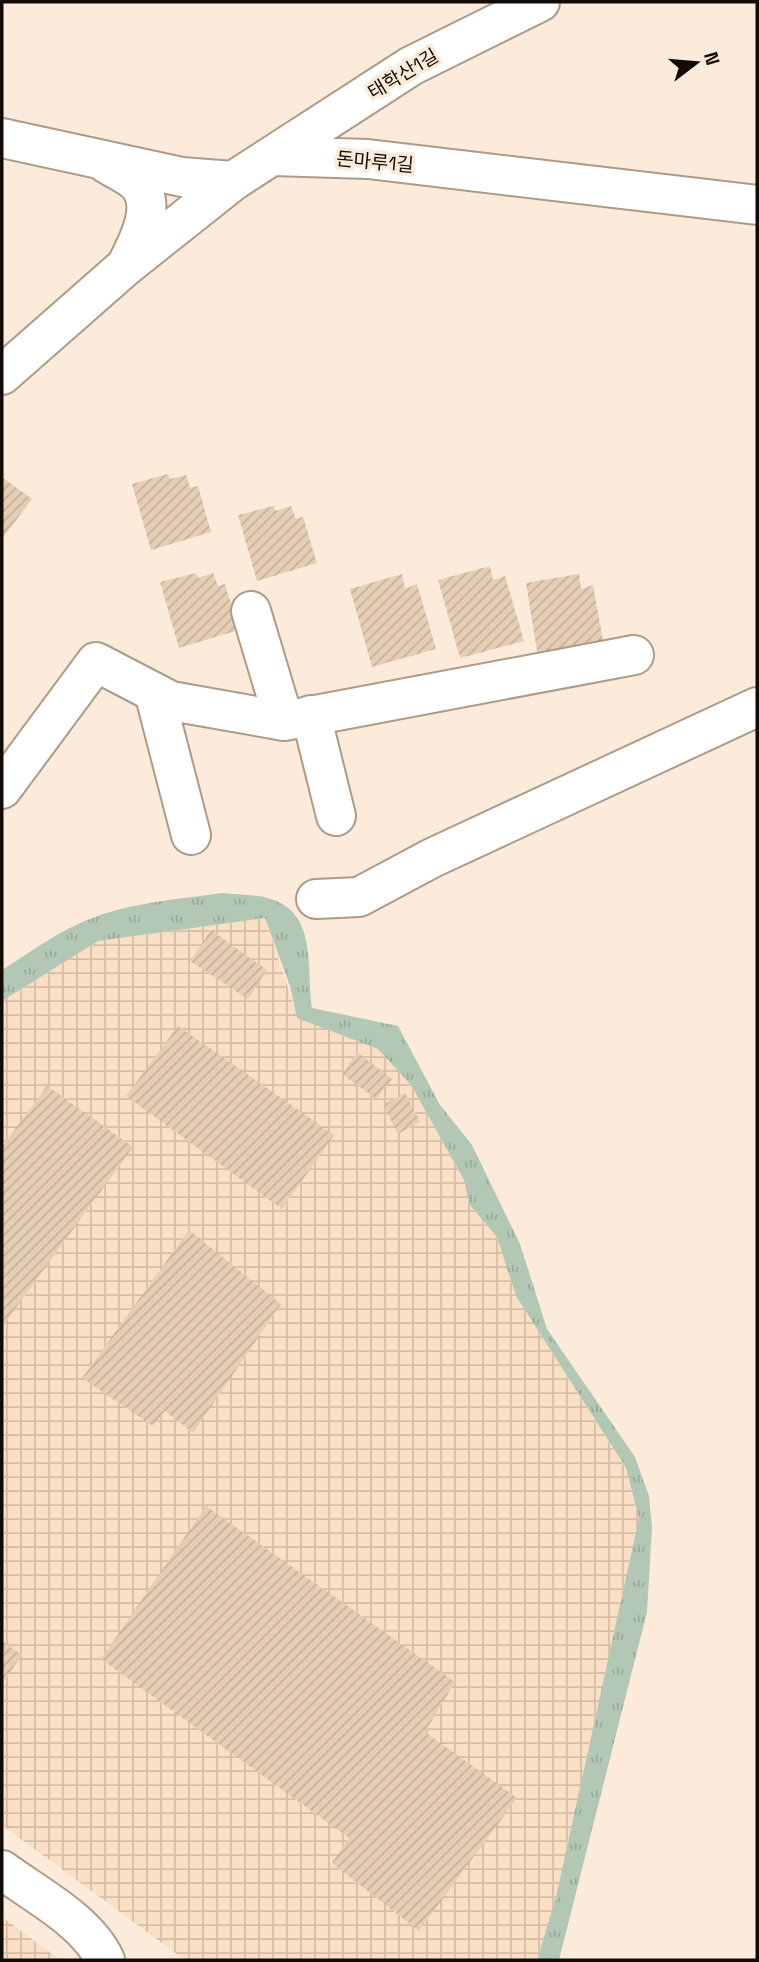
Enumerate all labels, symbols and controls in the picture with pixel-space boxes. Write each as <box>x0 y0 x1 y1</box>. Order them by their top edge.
north arrow <box>661 28 731 98</box>
street label: 태학산1길 <box>363 43 443 105</box>
text: N <box>698 49 726 68</box>
street label: 돈마루1길 <box>335 146 415 178</box>

